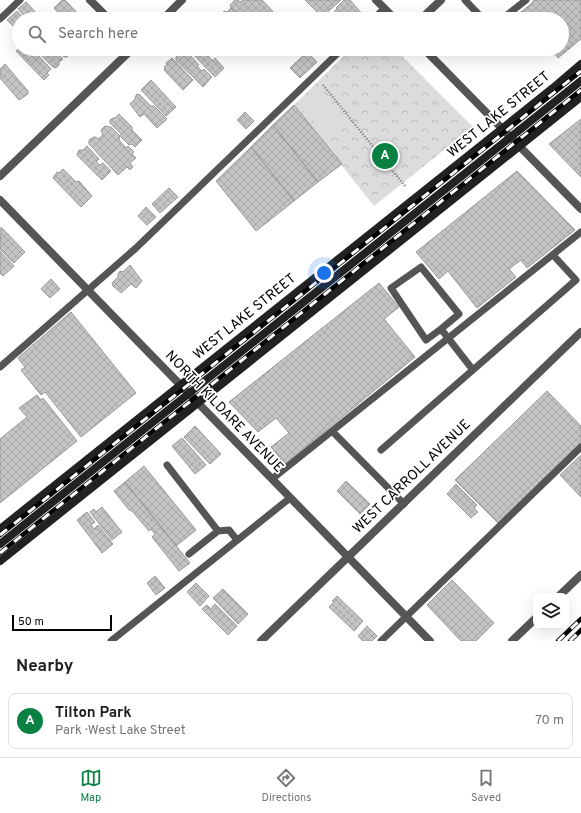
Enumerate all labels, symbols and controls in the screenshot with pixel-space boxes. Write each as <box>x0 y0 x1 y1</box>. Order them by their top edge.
search box <box>12 12 569 56</box>
icon: search <box>26 23 48 45</box>
text: Search here <box>58 25 138 44</box>
street label: WEST LAKE STREET <box>444 68 554 162</box>
pin: A <box>372 141 398 171</box>
your location <box>314 263 334 283</box>
street label: WEST LAKE STREET <box>190 270 300 364</box>
street label: NORTH KILDARE AVENUE <box>161 347 287 477</box>
street label: WEST CARROLL AVENUE <box>350 416 474 538</box>
map controls <box>533 593 569 629</box>
button: layers <box>533 593 569 629</box>
scale bar <box>12 613 112 632</box>
text: 50 m <box>18 615 44 629</box>
text: Nearby <box>16 656 73 678</box>
text: Tilton Park <box>55 704 132 723</box>
text: A <box>25 713 35 729</box>
text: 70 m <box>535 713 564 729</box>
text: Park · West Lake Street <box>55 723 186 739</box>
tab: Map <box>80 767 102 805</box>
tab: Directions <box>261 767 311 805</box>
tab: Saved <box>471 767 501 805</box>

